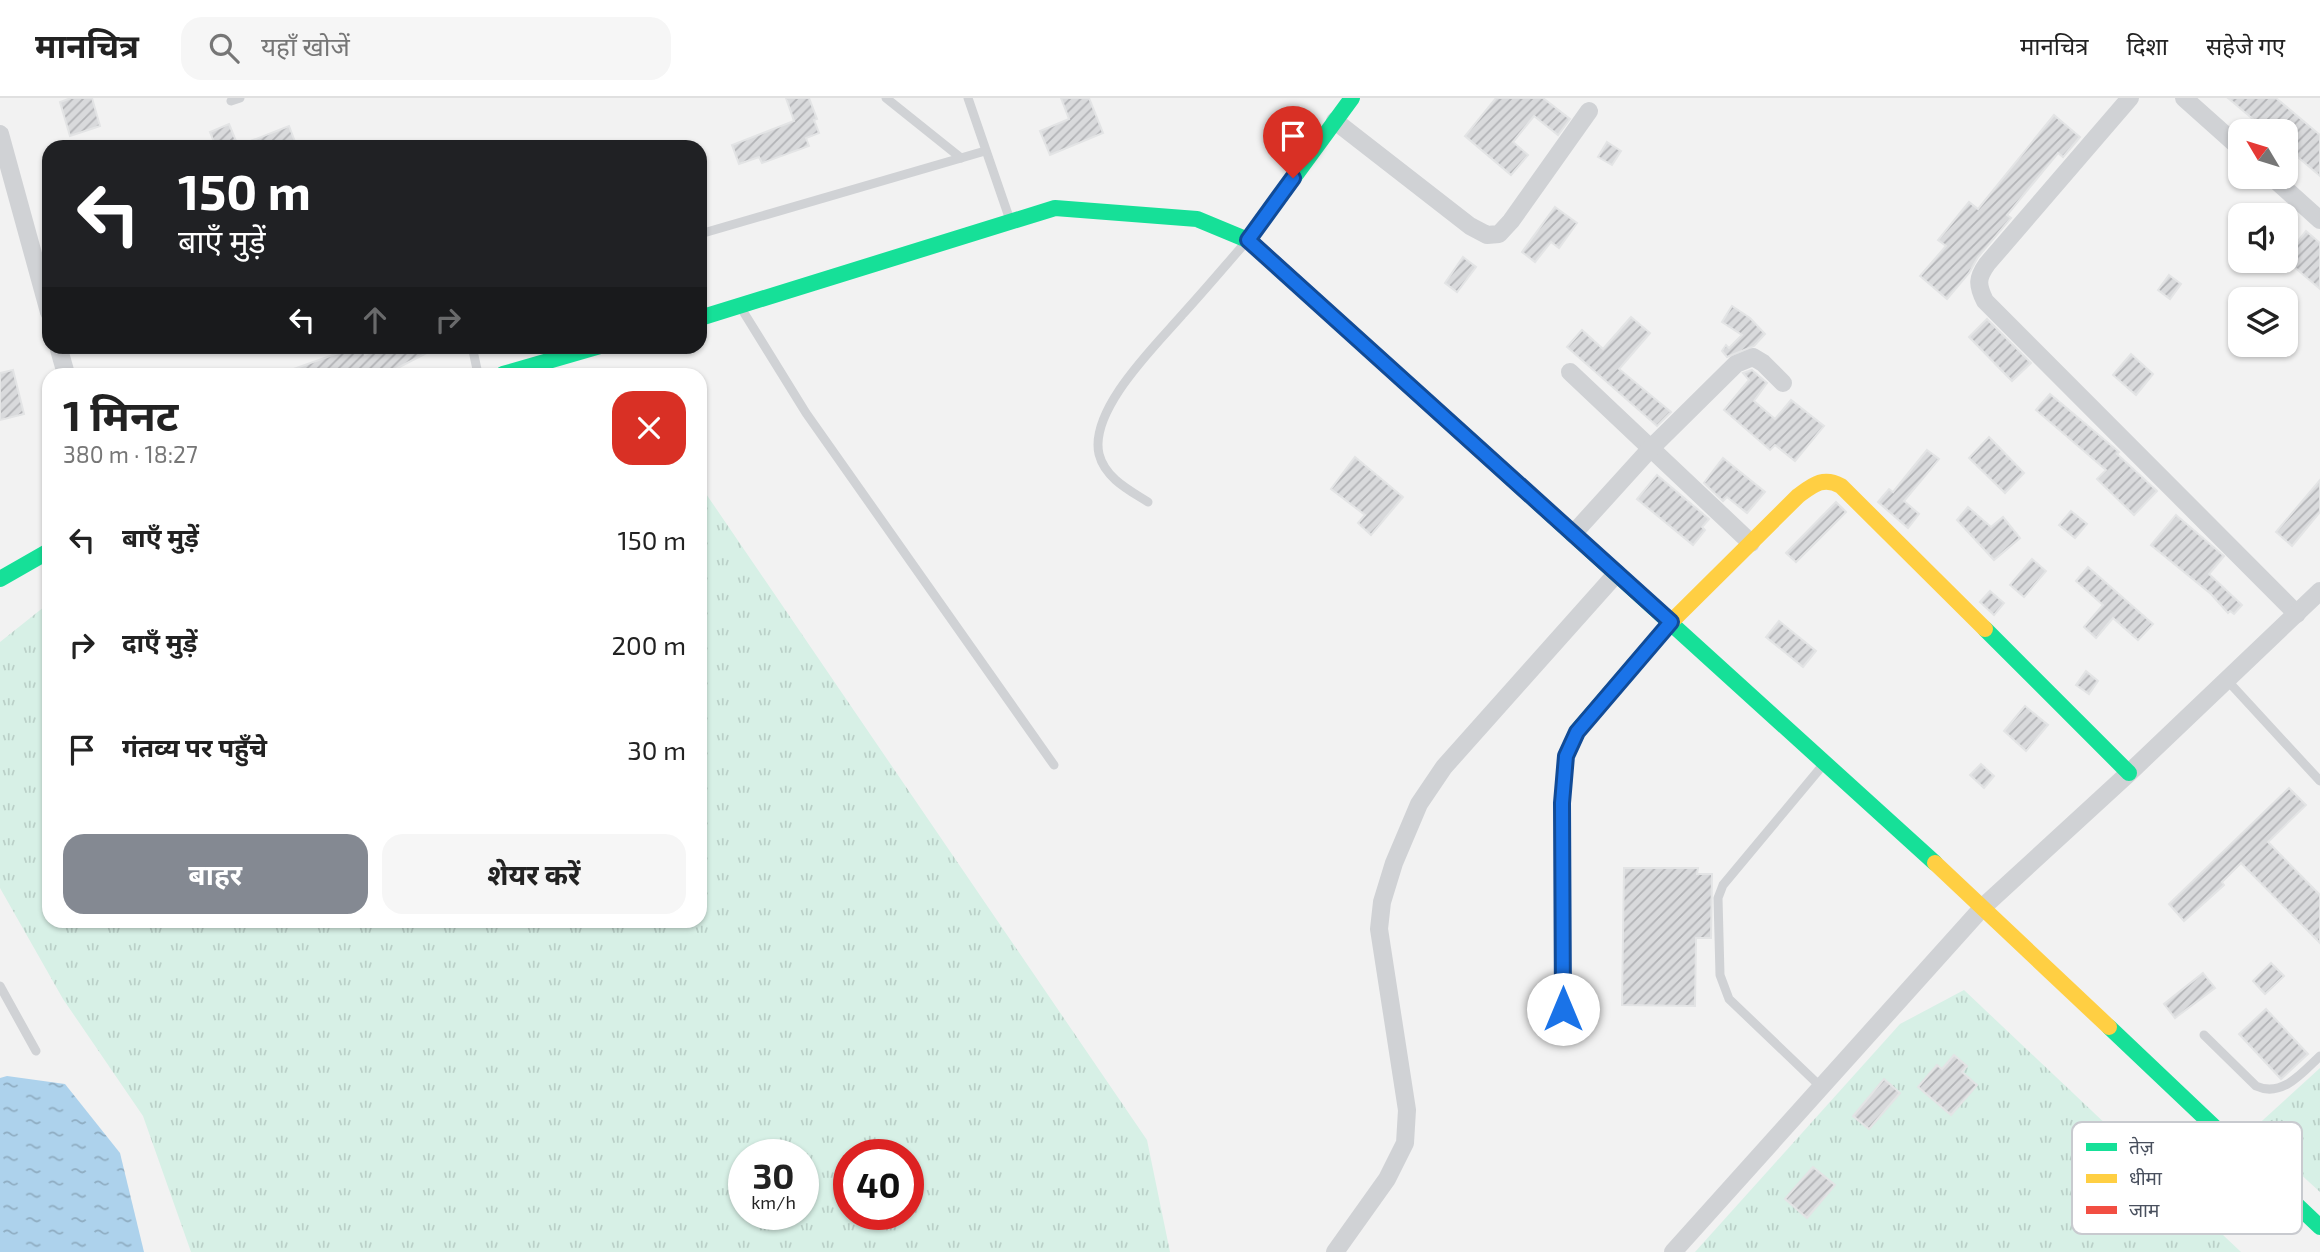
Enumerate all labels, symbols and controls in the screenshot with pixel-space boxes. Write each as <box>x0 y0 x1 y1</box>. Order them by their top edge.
search box <box>181 17 671 80</box>
text: मानचित्र <box>35 25 139 65</box>
icon: search <box>205 29 243 67</box>
text: यहाँ खोजें <box>261 30 350 61</box>
text: मानचित्र <box>2020 31 2089 60</box>
text: दिशा <box>2127 31 2168 60</box>
text: सहेजे गए <box>2206 31 2285 60</box>
pin <box>1263 106 1323 178</box>
icon: arrive <box>1274 117 1312 155</box>
north arrow <box>2228 119 2298 189</box>
map controls <box>2228 119 2298 357</box>
text: 150 m <box>178 161 311 220</box>
icon: left <box>63 168 154 259</box>
button: sound <box>2228 203 2298 273</box>
text: बाएँ मुड़ें <box>178 221 266 259</box>
button: layers <box>2228 287 2298 357</box>
icon: left <box>283 301 321 339</box>
icon: ahead <box>356 301 394 339</box>
icon: right <box>429 301 467 339</box>
text: 1 मिनट <box>63 389 178 439</box>
button: close <box>612 391 686 465</box>
text: 380 m · 18:27 <box>63 440 198 468</box>
icon: left <box>63 521 101 559</box>
text: बाएँ मुड़ें <box>122 521 199 552</box>
text: 150 m <box>617 524 686 555</box>
icon: right <box>63 626 101 664</box>
text: दाएँ मुड़ें <box>122 626 197 657</box>
text: 200 m <box>611 629 686 660</box>
icon: arrive <box>63 731 101 769</box>
text: गंतव्य पर पहुँचे <box>122 731 267 762</box>
text: 30 m <box>627 734 686 765</box>
button: बाहर <box>63 834 368 914</box>
button: शेयर करें <box>382 834 686 914</box>
position arrow <box>1526 972 1600 1046</box>
legend <box>2072 1122 2302 1234</box>
text: तेज़ <box>2129 1135 2155 1158</box>
speed limit sign: 40 <box>833 1139 924 1230</box>
text: 30 <box>753 1154 794 1196</box>
text: धीमा <box>2129 1166 2163 1189</box>
text: km/h <box>751 1191 796 1213</box>
text: जाम <box>2129 1198 2160 1221</box>

